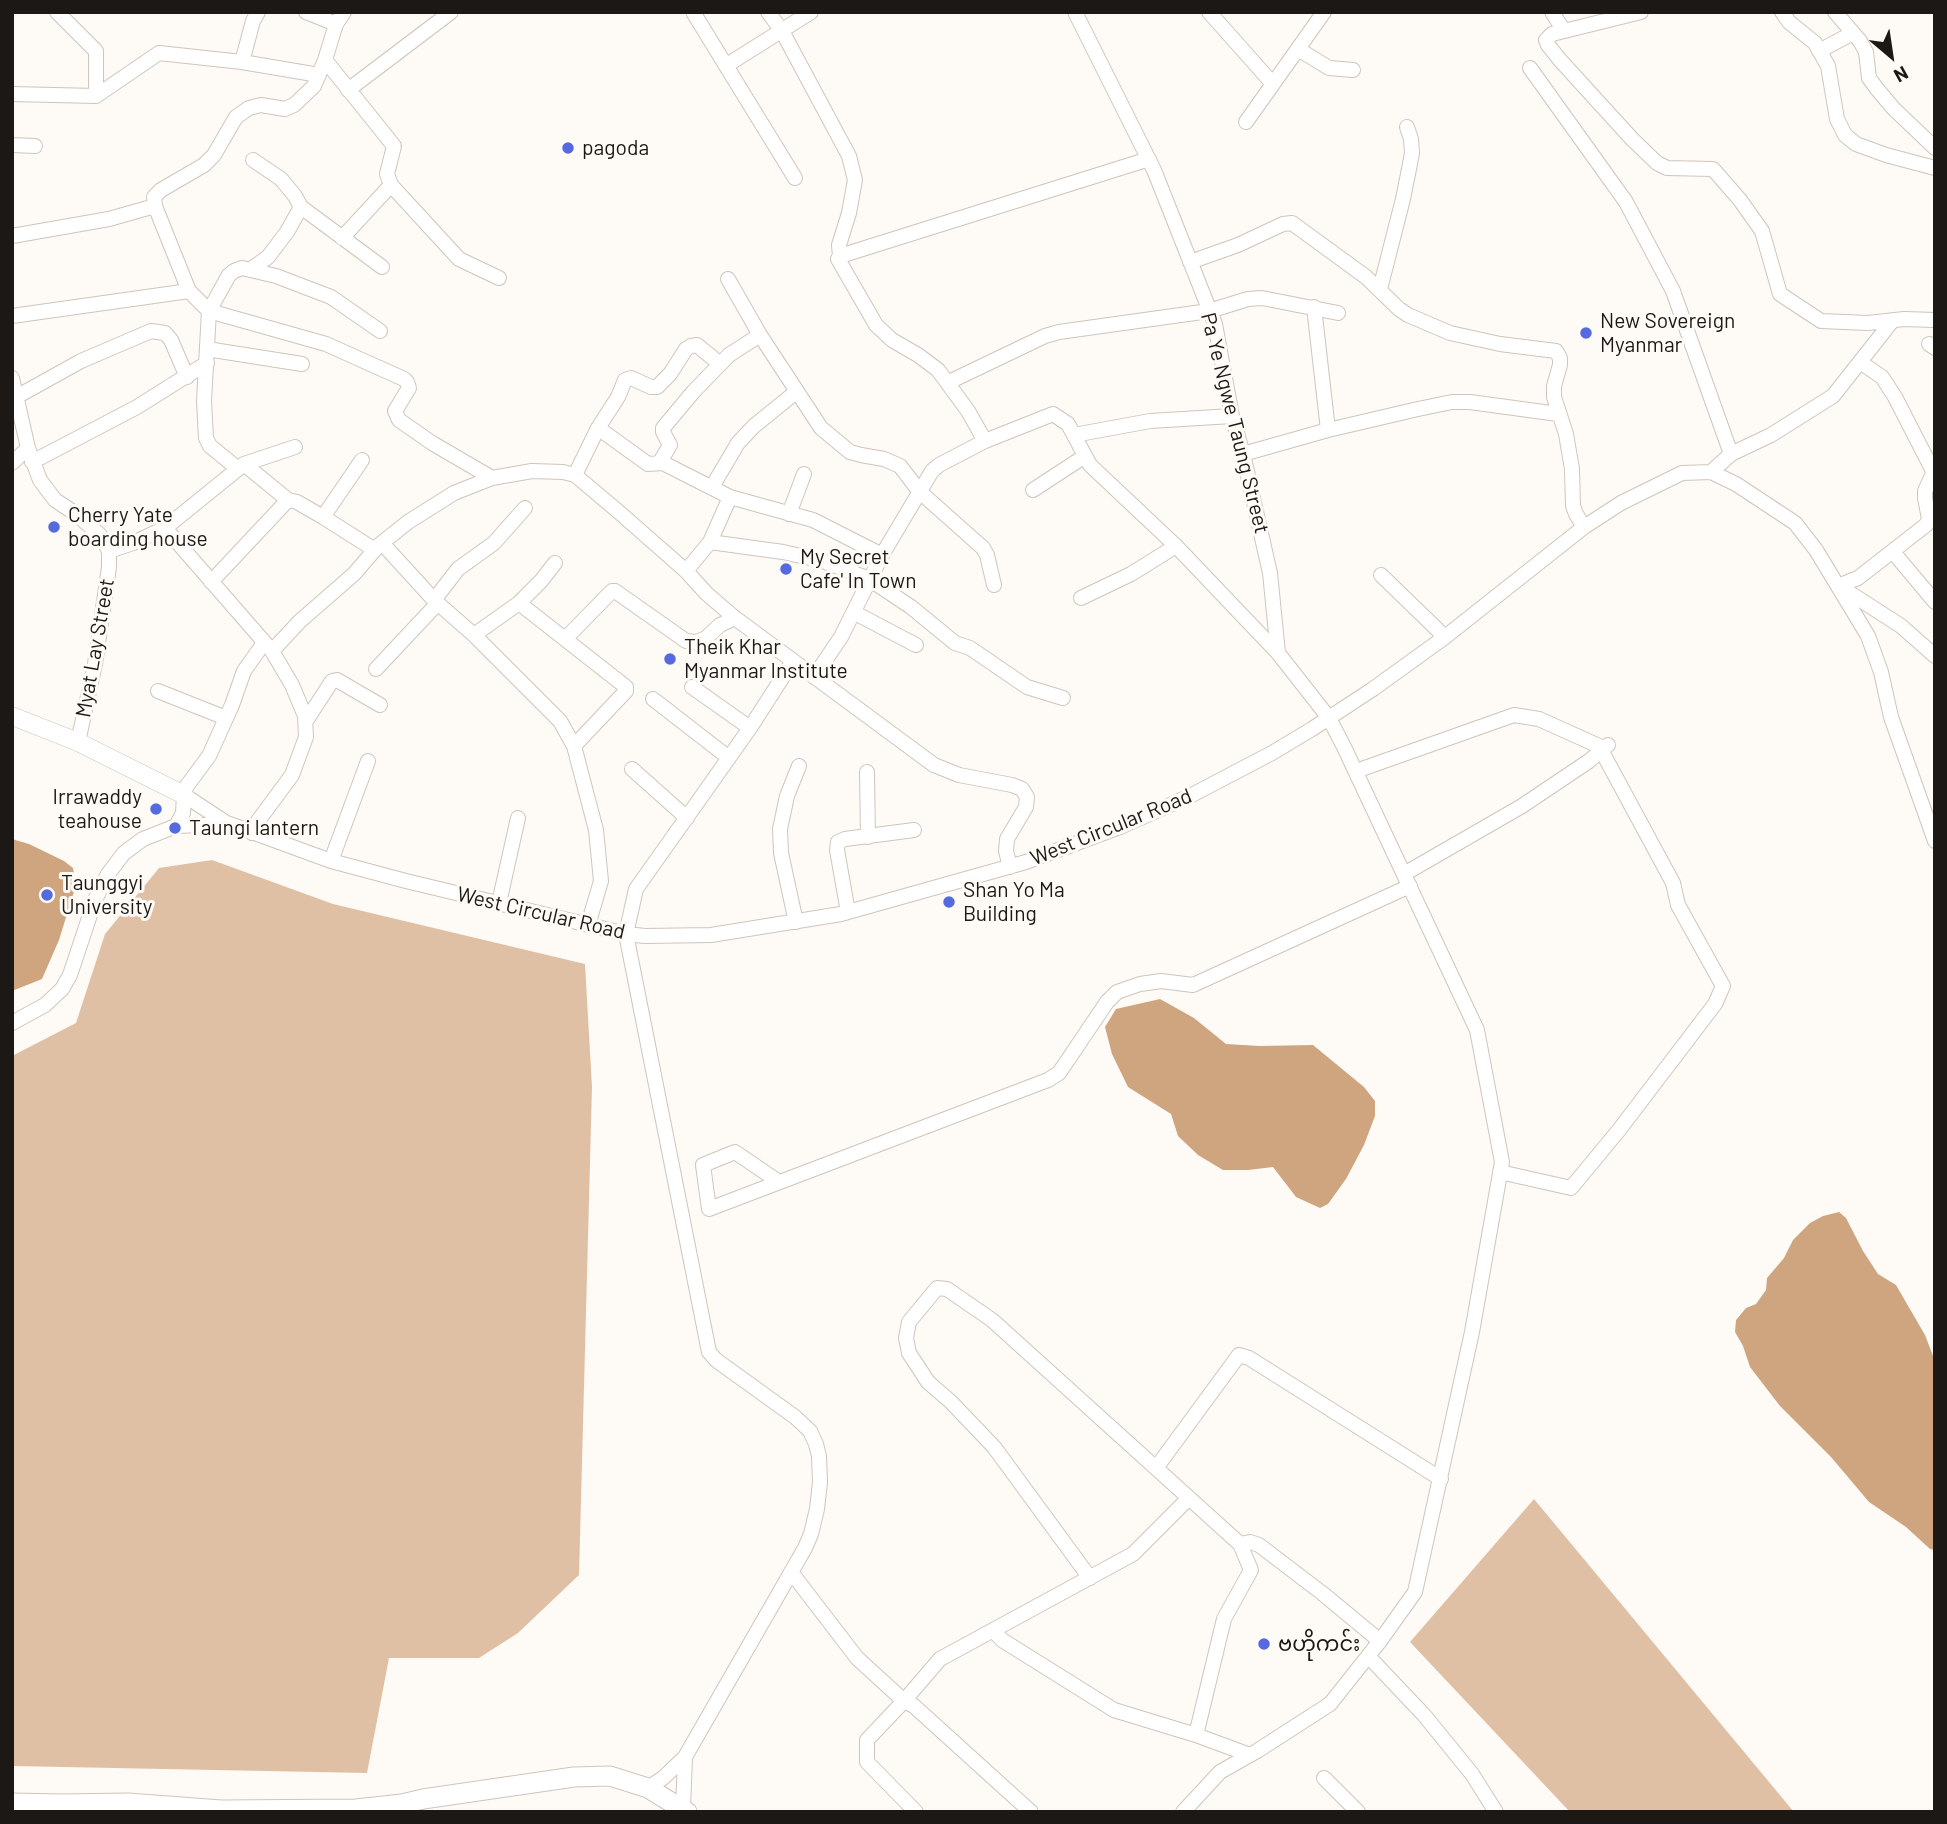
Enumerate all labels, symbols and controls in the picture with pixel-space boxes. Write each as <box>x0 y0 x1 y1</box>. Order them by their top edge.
north arrow <box>1856 21 1926 91</box>
text: N <box>1890 62 1913 88</box>
place label: pagoda <box>582 135 649 161</box>
marker: pagoda <box>560 140 576 156</box>
place label: New Sovereign Myanmar <box>1600 308 1735 358</box>
street label: Pa Ye Ngwe Taung Street <box>1195 310 1275 536</box>
marker: New Sovereign Myanmar <box>1578 325 1594 341</box>
place label: Cherry Yate boarding house <box>68 502 208 552</box>
marker: Cherry Yate boarding house <box>46 519 62 535</box>
place label: My Secret Cafe' In Town <box>800 544 916 594</box>
marker: My Secret Cafe' In Town <box>778 561 794 577</box>
street label: Myat Lay Street <box>70 577 120 719</box>
place label: Theik Khar Myanmar Institute <box>684 634 848 684</box>
marker: Theik Khar Myanmar Institute <box>662 651 678 667</box>
street label: West Circular Road <box>1027 783 1195 871</box>
place label: Irrawaddy teahouse <box>52 784 142 834</box>
marker: Irrawaddy teahouse <box>148 801 164 817</box>
place label: Taungi lantern <box>189 815 319 841</box>
marker: Taungi lantern <box>167 820 183 836</box>
place label: Taunggyi University <box>61 870 152 920</box>
place label: Shan Yo Ma Building <box>963 877 1065 927</box>
street label: West Circular Road <box>454 881 628 945</box>
marker: Taunggyi University <box>39 887 55 903</box>
marker: Shan Yo Ma Building <box>941 894 957 910</box>
place label: ဗဟိုကင်း <box>1278 1631 1360 1657</box>
marker: ဗဟိုကင်း <box>1256 1636 1272 1652</box>

